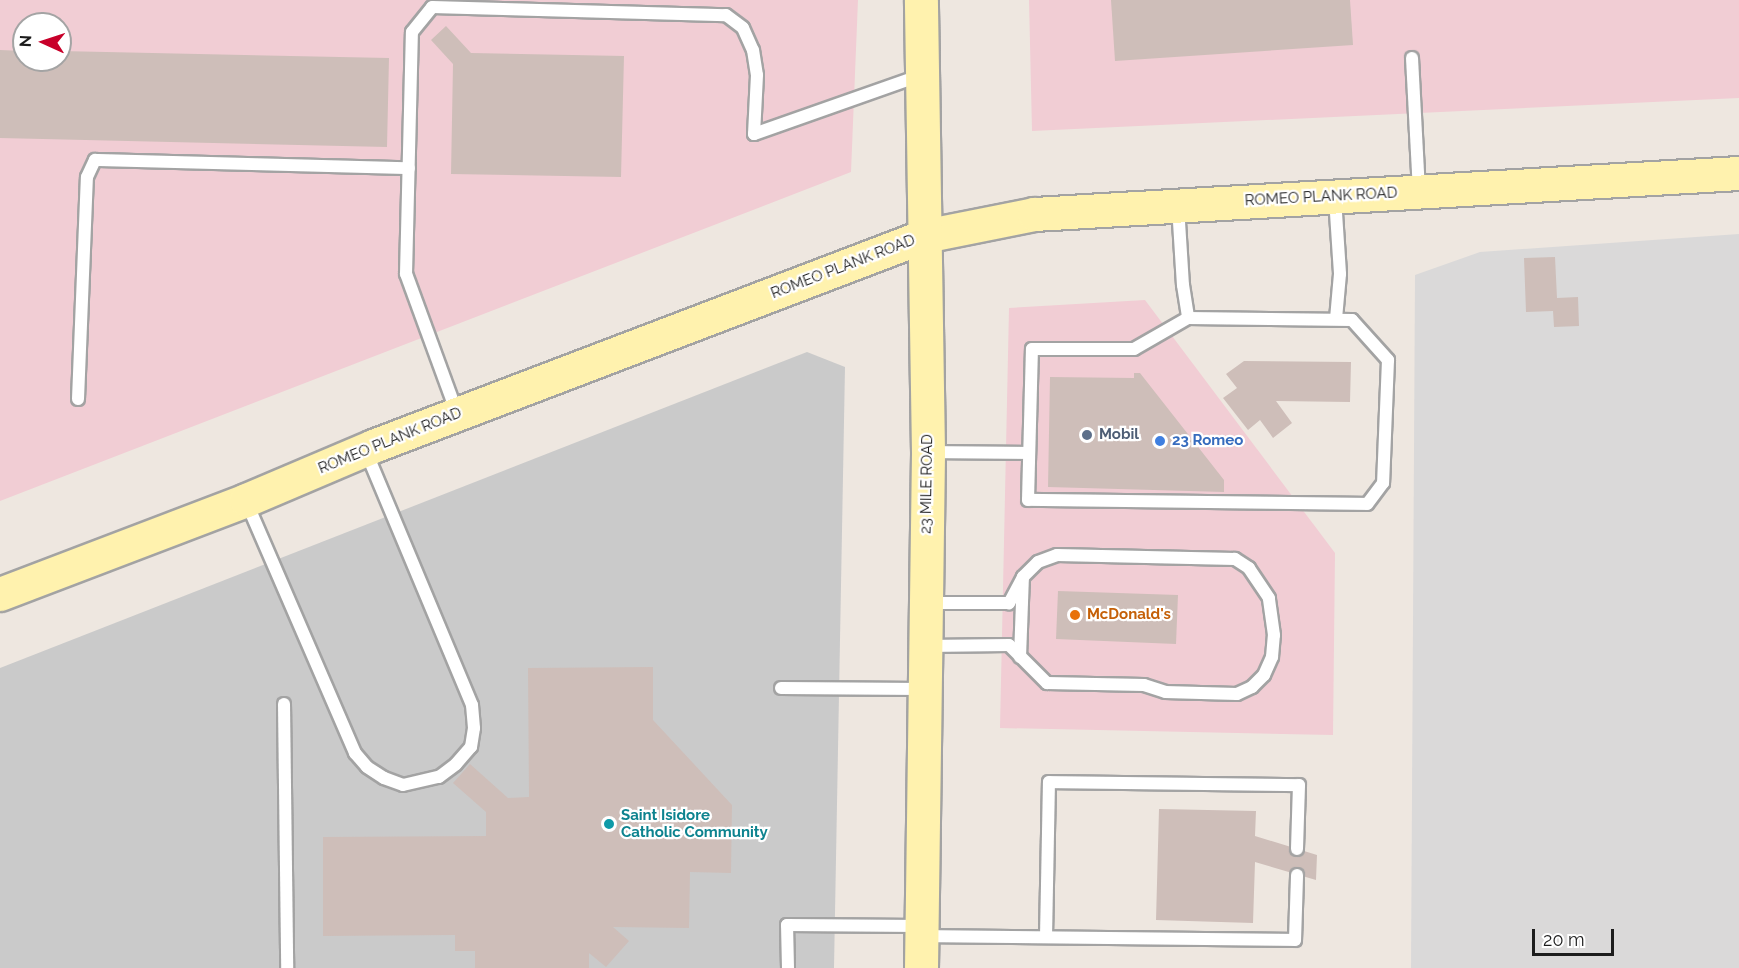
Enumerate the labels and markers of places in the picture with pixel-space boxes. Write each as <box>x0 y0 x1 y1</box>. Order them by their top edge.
place label: Mobil <box>1099 426 1139 444</box>
marker: Mobil <box>1080 428 1094 442</box>
place label: 23 Romeo <box>1172 432 1243 450</box>
marker: 23 Romeo <box>1153 434 1167 448</box>
place label: McDonald's <box>1087 606 1171 624</box>
marker: McDonald's <box>1068 608 1082 622</box>
place label: Saint Isidore Catholic Community <box>621 806 768 841</box>
marker: Saint Isidore Catholic Community <box>602 817 616 831</box>

